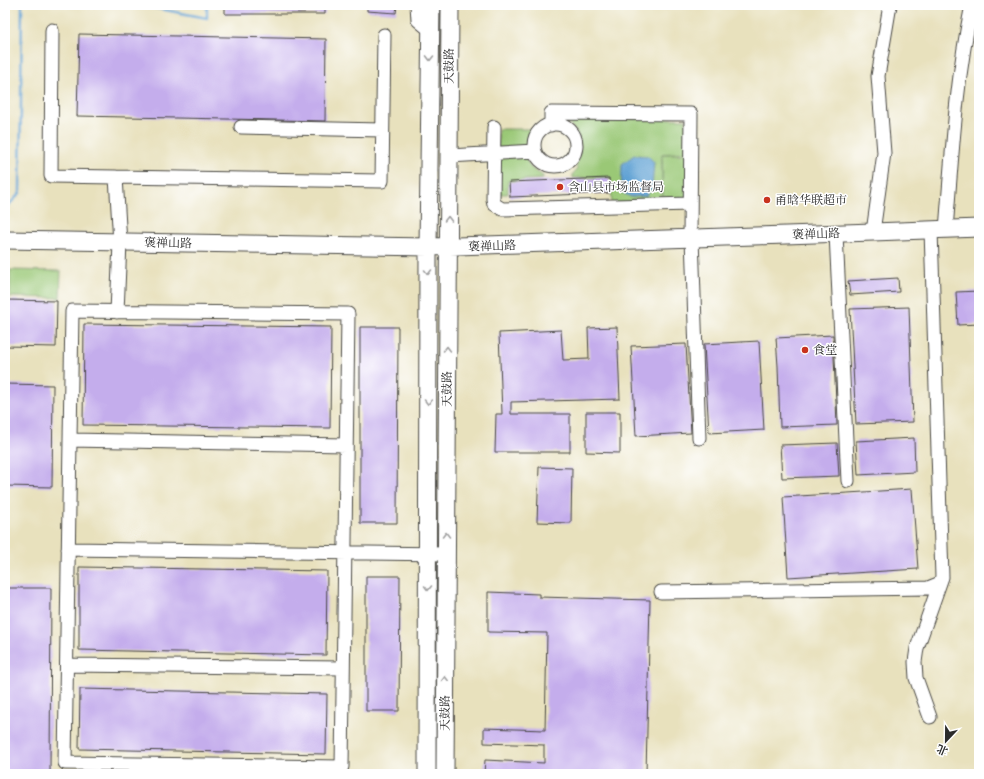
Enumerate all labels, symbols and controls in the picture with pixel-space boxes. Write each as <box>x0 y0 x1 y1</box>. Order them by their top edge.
street label: 天鼓路 <box>442 48 457 84</box>
one-way arrow <box>426 55 434 61</box>
place label: 含山县市场监督局 <box>568 180 664 195</box>
marker: 含山县市场监督局 <box>555 182 565 192</box>
place label: 甬晗华联超市 <box>775 193 847 208</box>
marker: 甬晗华联超市 <box>762 195 772 205</box>
one-way arrow <box>444 216 452 222</box>
street label: 褒禅山路 <box>792 226 840 243</box>
street label: 褒禅山路 <box>144 236 192 251</box>
street label: 褒禅山路 <box>468 238 516 255</box>
one-way arrow <box>424 269 432 275</box>
place label: 食堂 <box>813 343 837 358</box>
marker: 食堂 <box>800 345 810 355</box>
one-way arrow <box>443 346 451 352</box>
street label: 天鼓路 <box>440 371 455 407</box>
one-way arrow <box>424 399 432 405</box>
one-way arrow <box>442 532 450 538</box>
one-way arrow <box>424 585 432 591</box>
one-way arrow <box>441 676 449 682</box>
street label: 天鼓路 <box>438 695 453 731</box>
north arrow <box>926 721 966 761</box>
text: 北 <box>935 742 950 758</box>

